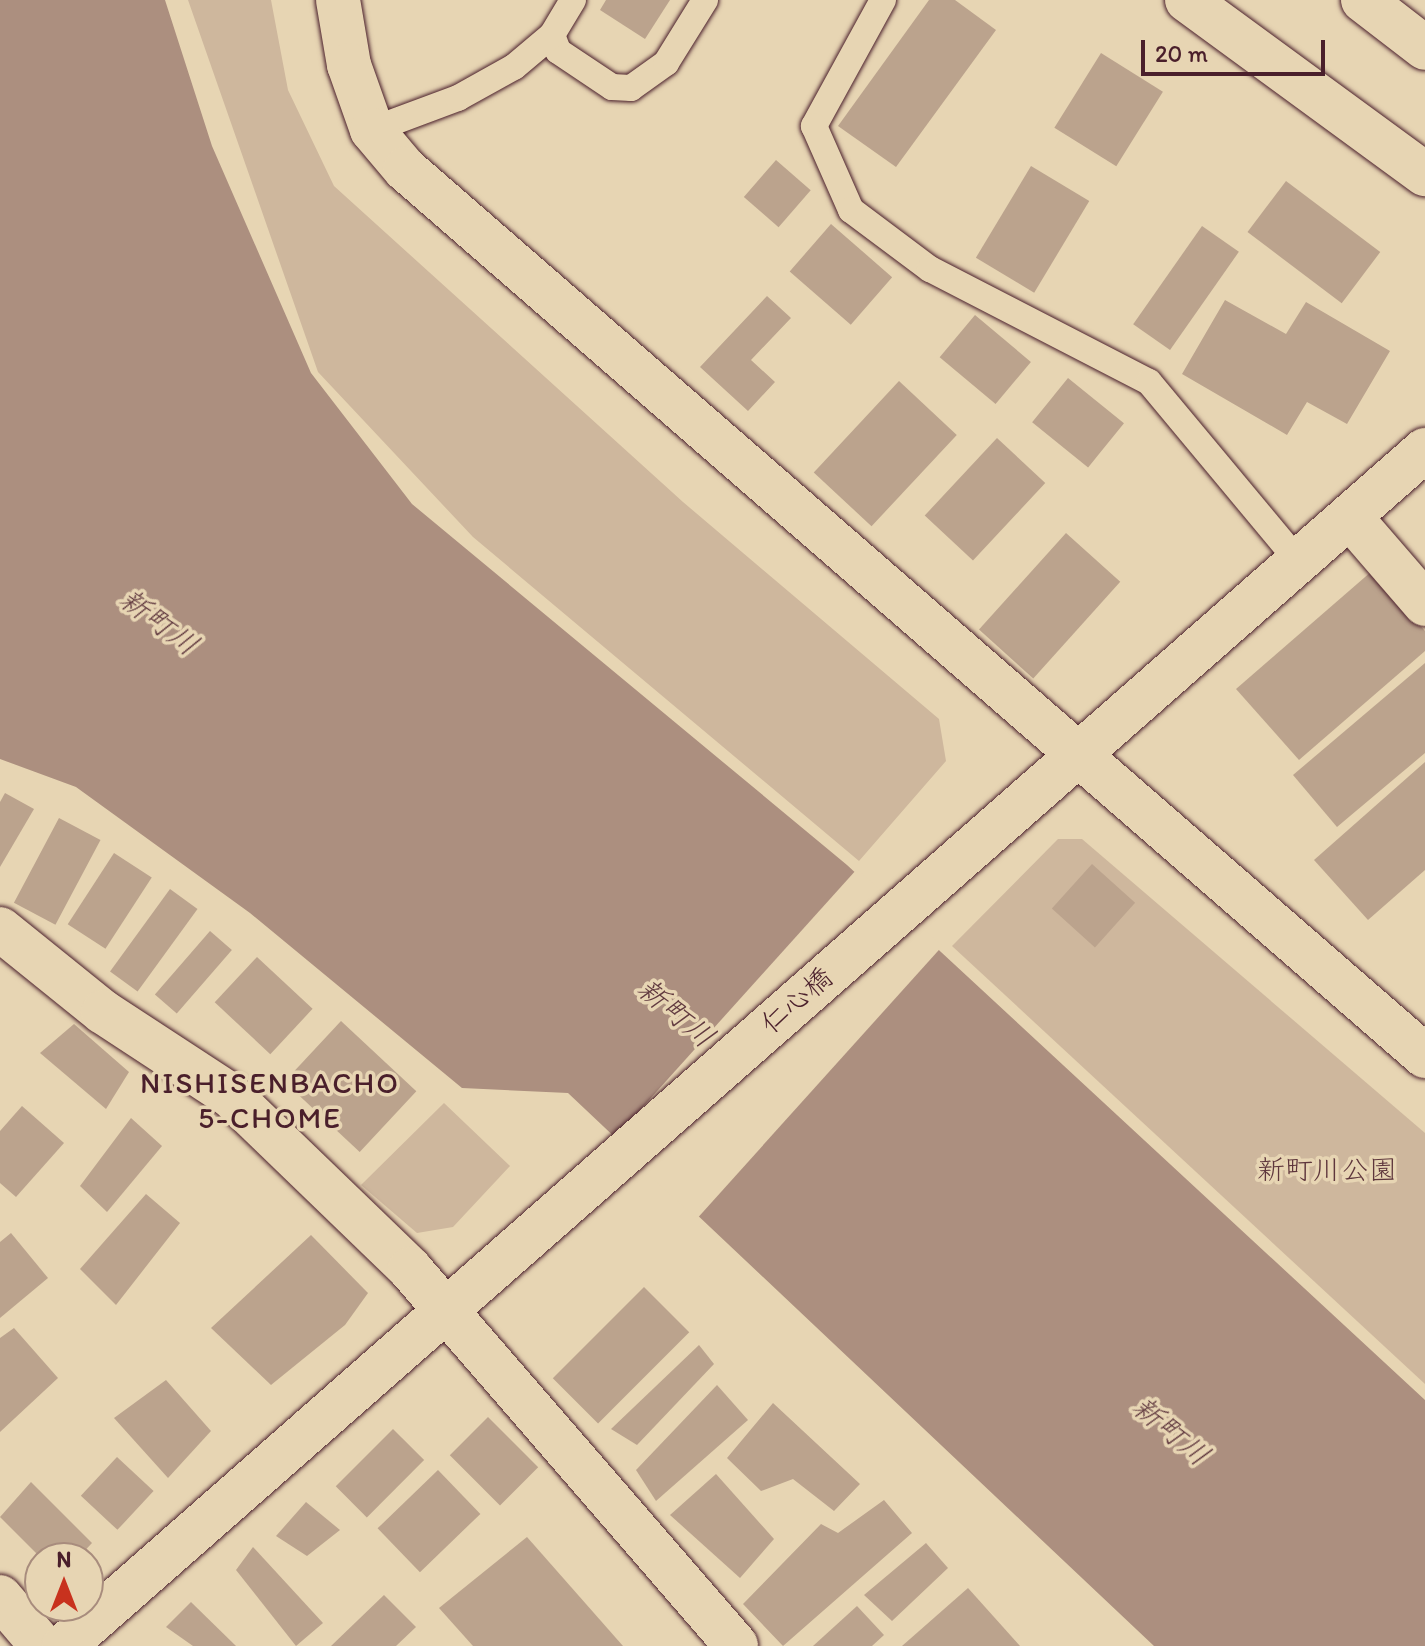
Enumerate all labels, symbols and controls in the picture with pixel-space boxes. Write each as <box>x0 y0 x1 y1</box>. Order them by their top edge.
scale bar <box>1145 24 1329 74</box>
text: 20 m <box>1155 39 1208 68</box>
water label: 新町川 <box>112 581 206 663</box>
street label: 仁心橋 <box>753 960 839 1040</box>
water label: 新町川 <box>630 970 722 1056</box>
district label: NISHISENBACHO 5-CHOME <box>142 1065 398 1136</box>
park label: 新町川公園 <box>1257 1152 1397 1186</box>
water label: 新町川 <box>1125 1388 1217 1474</box>
north arrow <box>24 1542 104 1622</box>
text: N <box>57 1546 71 1573</box>

